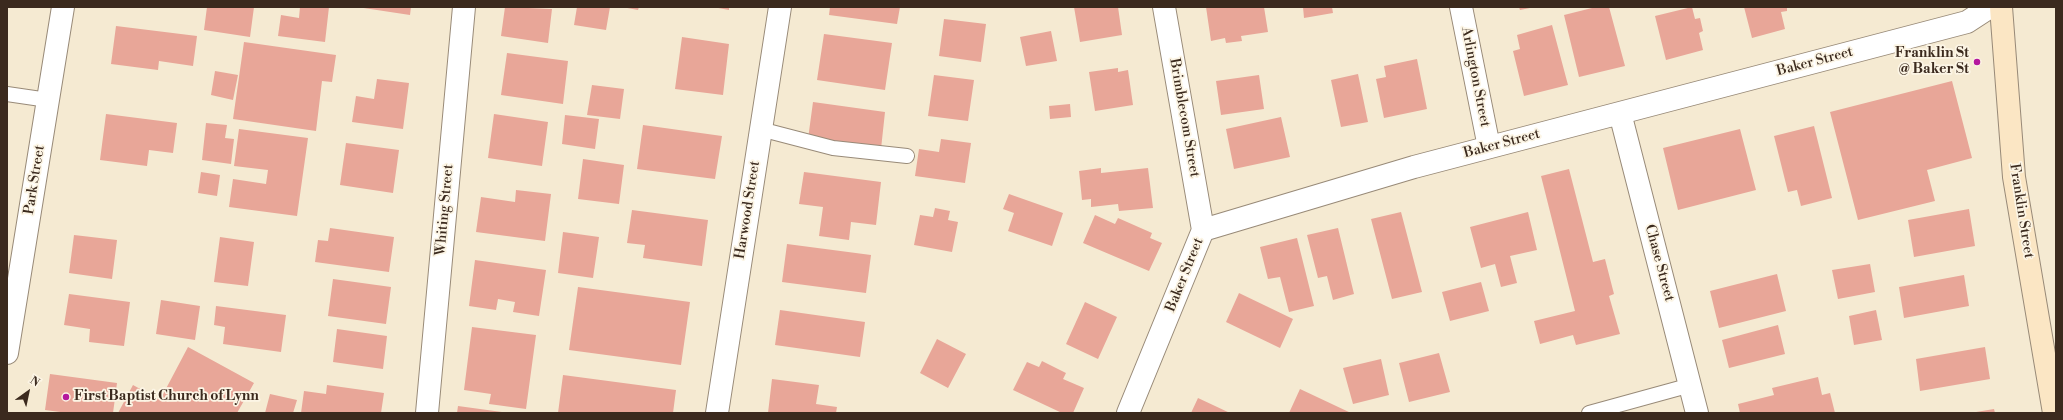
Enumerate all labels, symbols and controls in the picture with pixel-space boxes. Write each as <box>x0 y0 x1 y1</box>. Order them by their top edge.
street label: Arlington Street <box>1457 25 1493 129</box>
street label: Baker Street <box>1775 44 1855 80</box>
place label: Franklin St @ Baker St <box>1895 46 1969 78</box>
street label: Brimblecom Street <box>1165 57 1203 179</box>
marker: Franklin St @ Baker St <box>1972 57 1982 67</box>
street label: Baker Street <box>1462 126 1542 162</box>
street label: Park Street <box>21 144 49 216</box>
street label: Harwood Street <box>732 160 764 260</box>
street label: Franklin Street <box>2005 162 2037 260</box>
street label: Whiting Street <box>433 164 457 256</box>
street label: Chase Street <box>1641 223 1677 303</box>
street label: Baker Street <box>1163 236 1207 314</box>
north arrow <box>8 372 48 412</box>
text: N <box>27 374 42 390</box>
place label: First Baptist Church of Lynn <box>74 389 259 405</box>
marker: First Baptist Church of Lynn <box>61 392 71 402</box>

